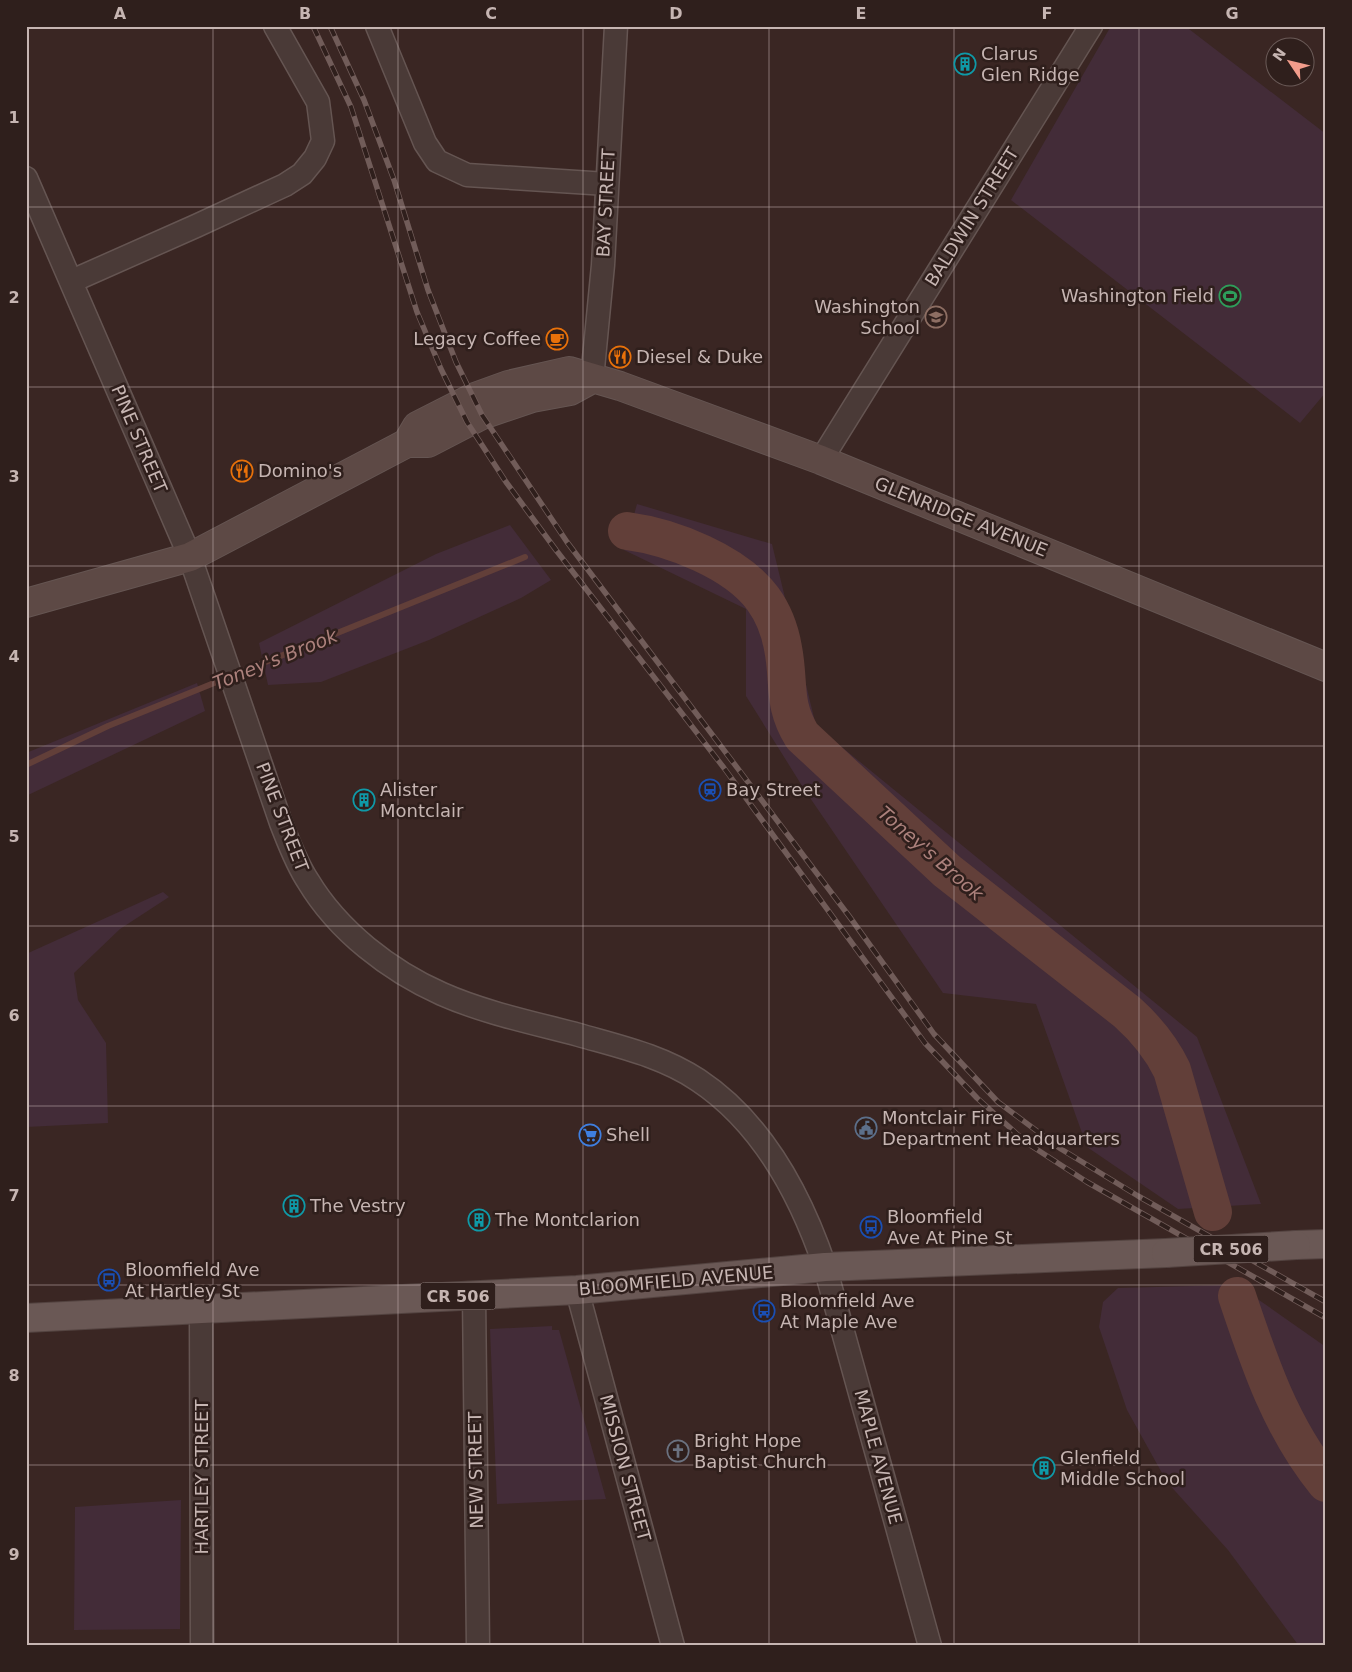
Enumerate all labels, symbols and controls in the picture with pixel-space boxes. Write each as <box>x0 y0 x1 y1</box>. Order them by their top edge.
text: A <box>114 4 127 23</box>
text: B <box>299 4 311 23</box>
text: C <box>485 4 497 23</box>
text: D <box>669 4 683 23</box>
text: E <box>856 4 866 23</box>
text: F <box>1042 4 1052 23</box>
text: G <box>1225 4 1239 23</box>
north arrow <box>1264 38 1314 88</box>
place label: Clarus Glen Ridge <box>981 43 1080 85</box>
text: N <box>1269 45 1289 64</box>
building icon: Clarus Glen Ridge <box>953 52 977 76</box>
text: 1 <box>8 108 20 127</box>
street label: BALDWIN STREET <box>920 143 1023 290</box>
street label: BAY STREET <box>592 147 619 258</box>
sports icon: Washington Field <box>1218 284 1242 308</box>
place label: Washington Field <box>1061 285 1214 306</box>
text: 2 <box>8 288 20 307</box>
place label: Washington School <box>814 296 920 338</box>
school or university icon: Washington School <box>924 305 948 329</box>
cafe icon: Legacy Coffee <box>545 327 569 351</box>
place label: Legacy Coffee <box>413 328 541 349</box>
restaurant icon: Diesel & Duke <box>608 345 632 369</box>
place label: Diesel & Duke <box>636 346 763 367</box>
street label: PINE STREET <box>107 382 172 497</box>
restaurant icon: Domino's <box>230 459 254 483</box>
place label: Domino's <box>258 460 342 481</box>
text: 3 <box>8 467 20 486</box>
street label: GLENRIDGE AVENUE <box>872 472 1051 561</box>
water label: Toney's Brook <box>210 624 341 694</box>
text: 4 <box>8 647 20 666</box>
street label: PINE STREET <box>252 759 313 875</box>
station icon: Bay Street <box>698 778 722 802</box>
place label: Alister Montclair <box>380 779 464 821</box>
place label: Bay Street <box>726 779 820 800</box>
building icon: Alister Montclair <box>352 788 376 812</box>
water label: Toney's Brook <box>874 801 989 905</box>
text: 5 <box>8 827 20 846</box>
text: 6 <box>8 1006 20 1025</box>
place label: Montclair Fire Department Headquarters <box>882 1107 1120 1149</box>
public building icon: Montclair Fire Department Headquarters <box>854 1116 878 1140</box>
supermarket icon: Shell <box>578 1123 602 1147</box>
place label: Shell <box>606 1124 650 1145</box>
text: 7 <box>8 1186 20 1205</box>
building icon: The Vestry <box>282 1194 306 1218</box>
place label: The Vestry <box>309 1195 406 1216</box>
place label: Bloomfield Ave At Pine St <box>887 1206 1013 1248</box>
building icon: The Montclarion <box>467 1208 491 1232</box>
place label: The Montclarion <box>494 1209 640 1230</box>
bus stop icon: Bloomfield Ave At Pine St <box>859 1215 883 1239</box>
road number: CR 506 <box>1194 1236 1268 1262</box>
place label: Bloomfield Ave At Hartley St <box>125 1259 259 1301</box>
street label: BLOOMFIELD AVENUE <box>578 1262 774 1299</box>
bus stop icon: Bloomfield Ave At Hartley St <box>97 1268 121 1292</box>
road number: CR 506 <box>420 1282 496 1310</box>
place label: Bloomfield Ave At Maple Ave <box>780 1290 914 1332</box>
bus stop icon: Bloomfield Ave At Maple Ave <box>752 1299 776 1323</box>
text: 8 <box>8 1366 20 1385</box>
street label: MAPLE AVENUE <box>850 1387 907 1527</box>
street label: MISSION STREET <box>596 1392 655 1544</box>
street label: HARTLEY STREET <box>191 1399 212 1554</box>
street label: NEW STREET <box>464 1410 487 1529</box>
place label: Bright Hope Baptist Church <box>694 1430 827 1472</box>
church icon: Bright Hope Baptist Church <box>666 1439 690 1463</box>
place label: Glenfield Middle School <box>1060 1447 1185 1489</box>
building icon: Glenfield Middle School <box>1032 1456 1056 1480</box>
text: 9 <box>8 1545 20 1564</box>

